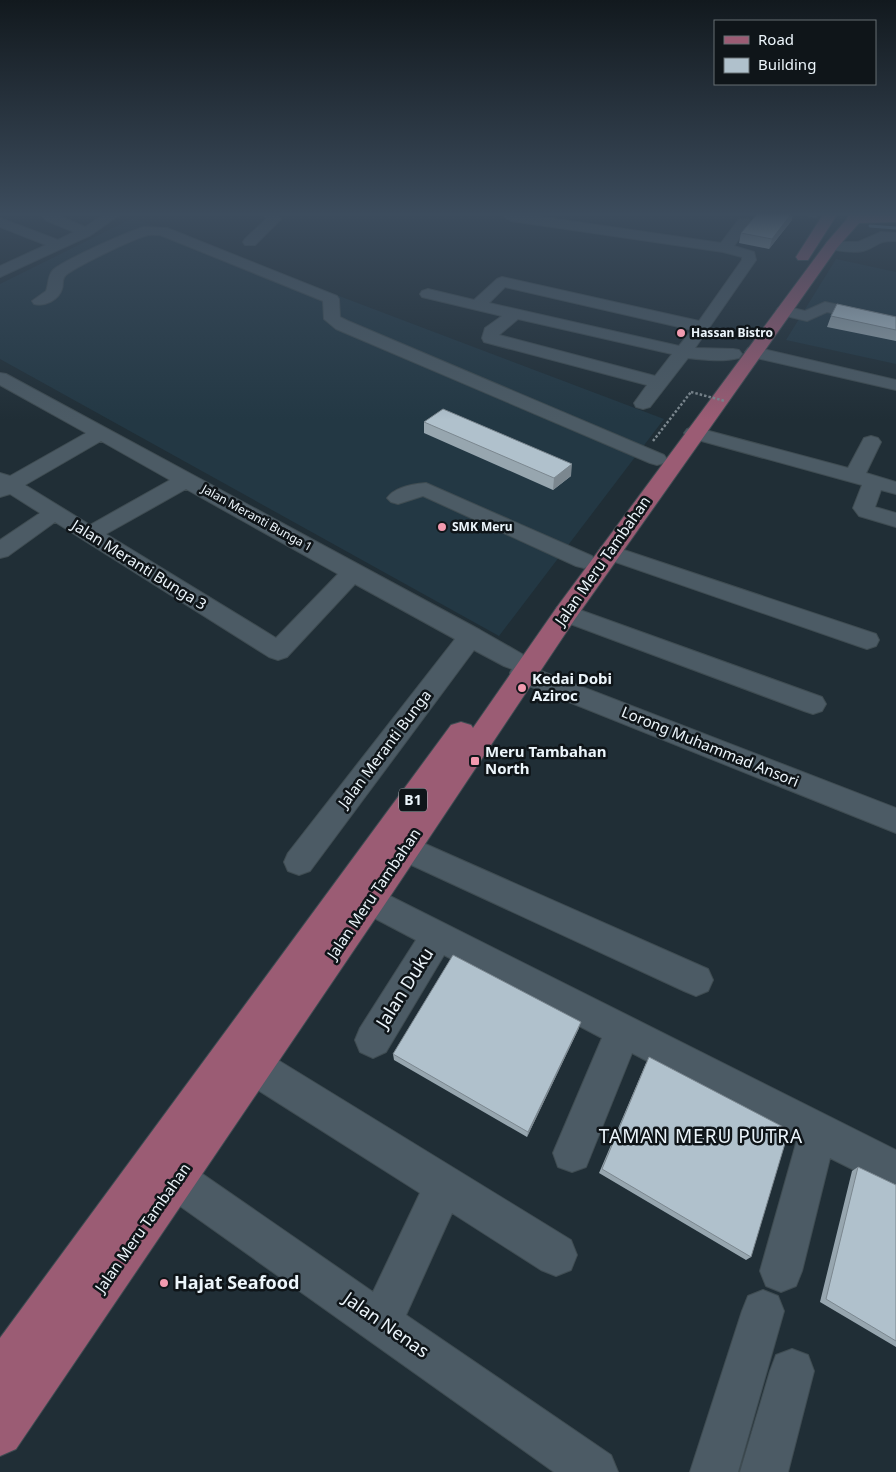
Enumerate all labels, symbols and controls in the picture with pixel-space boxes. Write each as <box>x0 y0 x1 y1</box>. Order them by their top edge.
legend <box>714 20 876 85</box>
text: Road <box>758 29 794 49</box>
text: Building <box>758 54 816 74</box>
place label: Hassan Bistro <box>691 324 773 341</box>
marker: Hassan Bistro <box>675 327 687 339</box>
street label: Jalan Meranti Bunga 1 <box>198 480 316 555</box>
street label: Jalan Meru Tambahan <box>549 492 654 631</box>
street label: Jalan Meranti Bunga 3 <box>67 513 211 614</box>
place label: SMK Meru <box>452 518 513 535</box>
marker: SMK Meru <box>436 521 448 533</box>
place label: Kedai Dobi Aziroc <box>532 668 612 705</box>
marker: Kedai Dobi Aziroc <box>516 682 528 694</box>
street label: Jalan Meranti Bunga <box>332 685 435 813</box>
street label: Lorong Muhammad Ansori <box>619 701 802 791</box>
place label: Meru Tambahan North <box>485 741 606 778</box>
marker: Meru Tambahan North <box>469 755 481 767</box>
road number: B1 <box>399 788 427 812</box>
street label: Jalan Meru Tambahan <box>321 824 424 964</box>
street label: Jalan Duku <box>369 943 438 1034</box>
district label: TAMAN MERU PUTRA <box>599 1123 803 1149</box>
street label: Jalan Meru Tambahan <box>89 1159 194 1298</box>
place label: Hajat Seafood <box>174 1270 299 1294</box>
marker: Hajat Seafood <box>158 1277 170 1289</box>
street label: Jalan Nenas <box>337 1285 434 1362</box>

